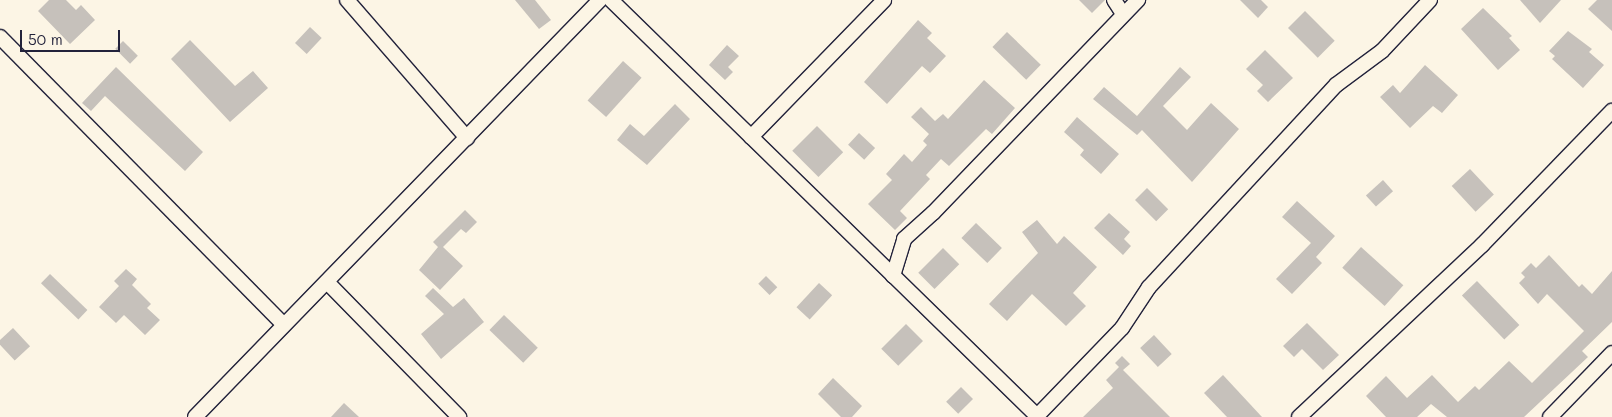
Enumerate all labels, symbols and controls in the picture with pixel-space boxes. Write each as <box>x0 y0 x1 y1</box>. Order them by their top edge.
scale bar <box>22 20 122 52</box>
text: 50 m <box>28 29 63 49</box>

